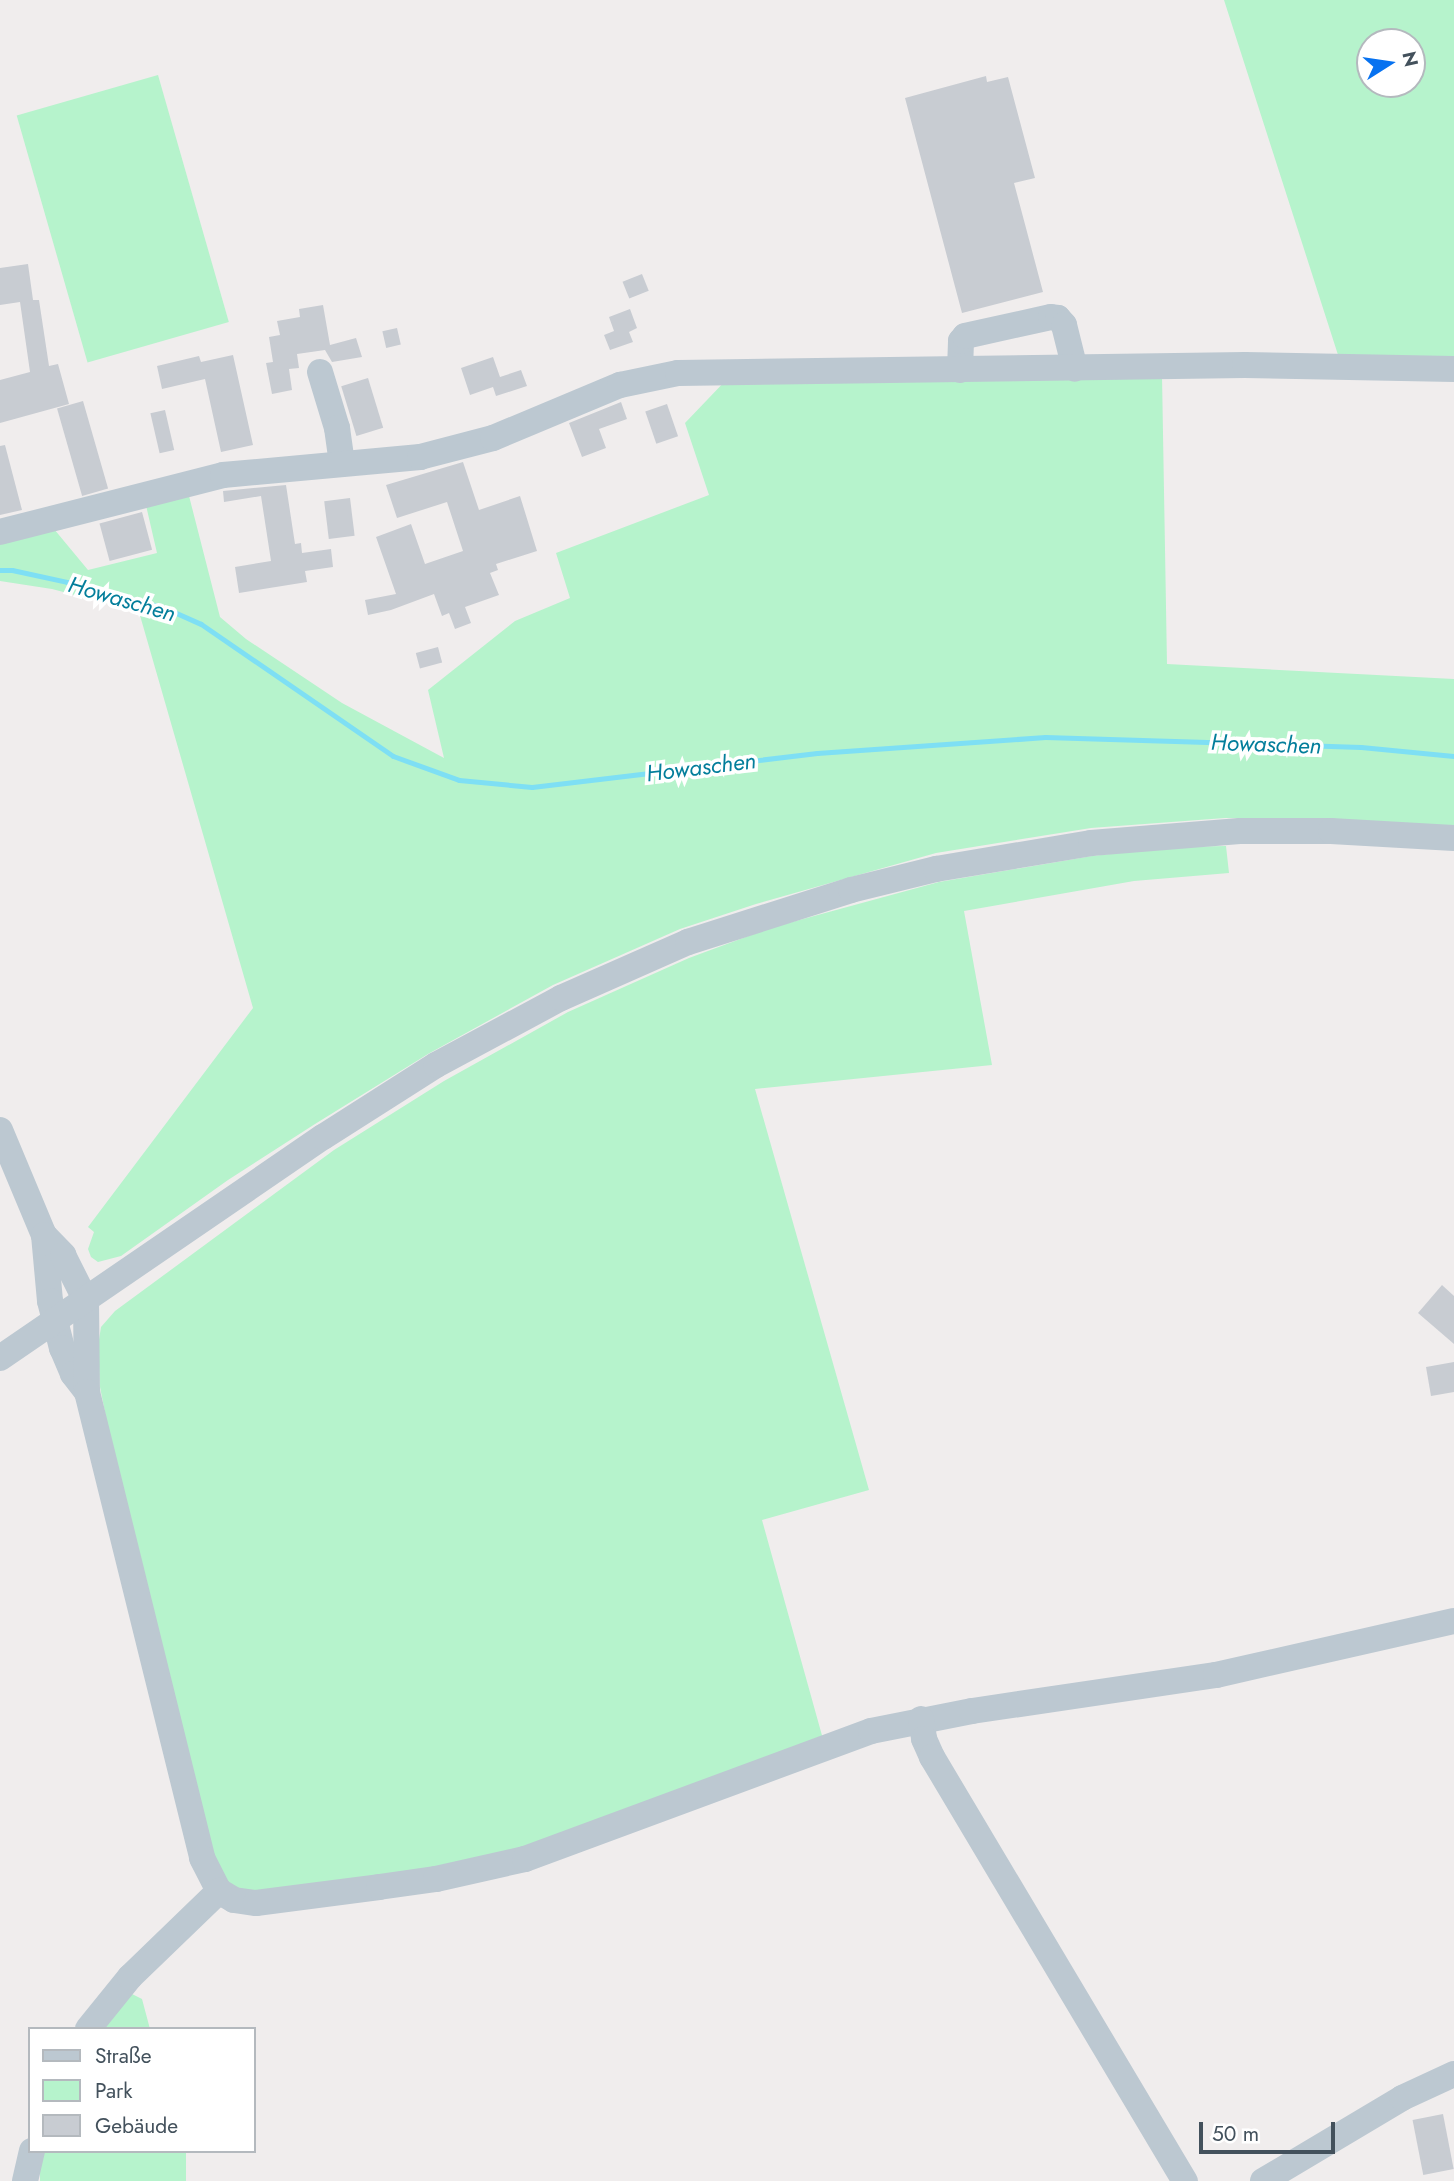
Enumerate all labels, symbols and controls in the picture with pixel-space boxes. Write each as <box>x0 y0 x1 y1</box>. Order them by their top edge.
north arrow <box>1356 28 1426 98</box>
text: N <box>1395 49 1425 69</box>
water label: Howaschen <box>65 571 179 627</box>
water label: Howaschen <box>1210 728 1322 760</box>
water label: Howaschen <box>645 747 757 787</box>
legend <box>28 2027 256 2153</box>
text: Straße <box>95 2041 152 2071</box>
text: Park <box>95 2076 132 2106</box>
scale bar <box>1202 2108 1338 2152</box>
text: Gebäude <box>95 2111 178 2141</box>
text: 50 m <box>1212 2119 1259 2149</box>

